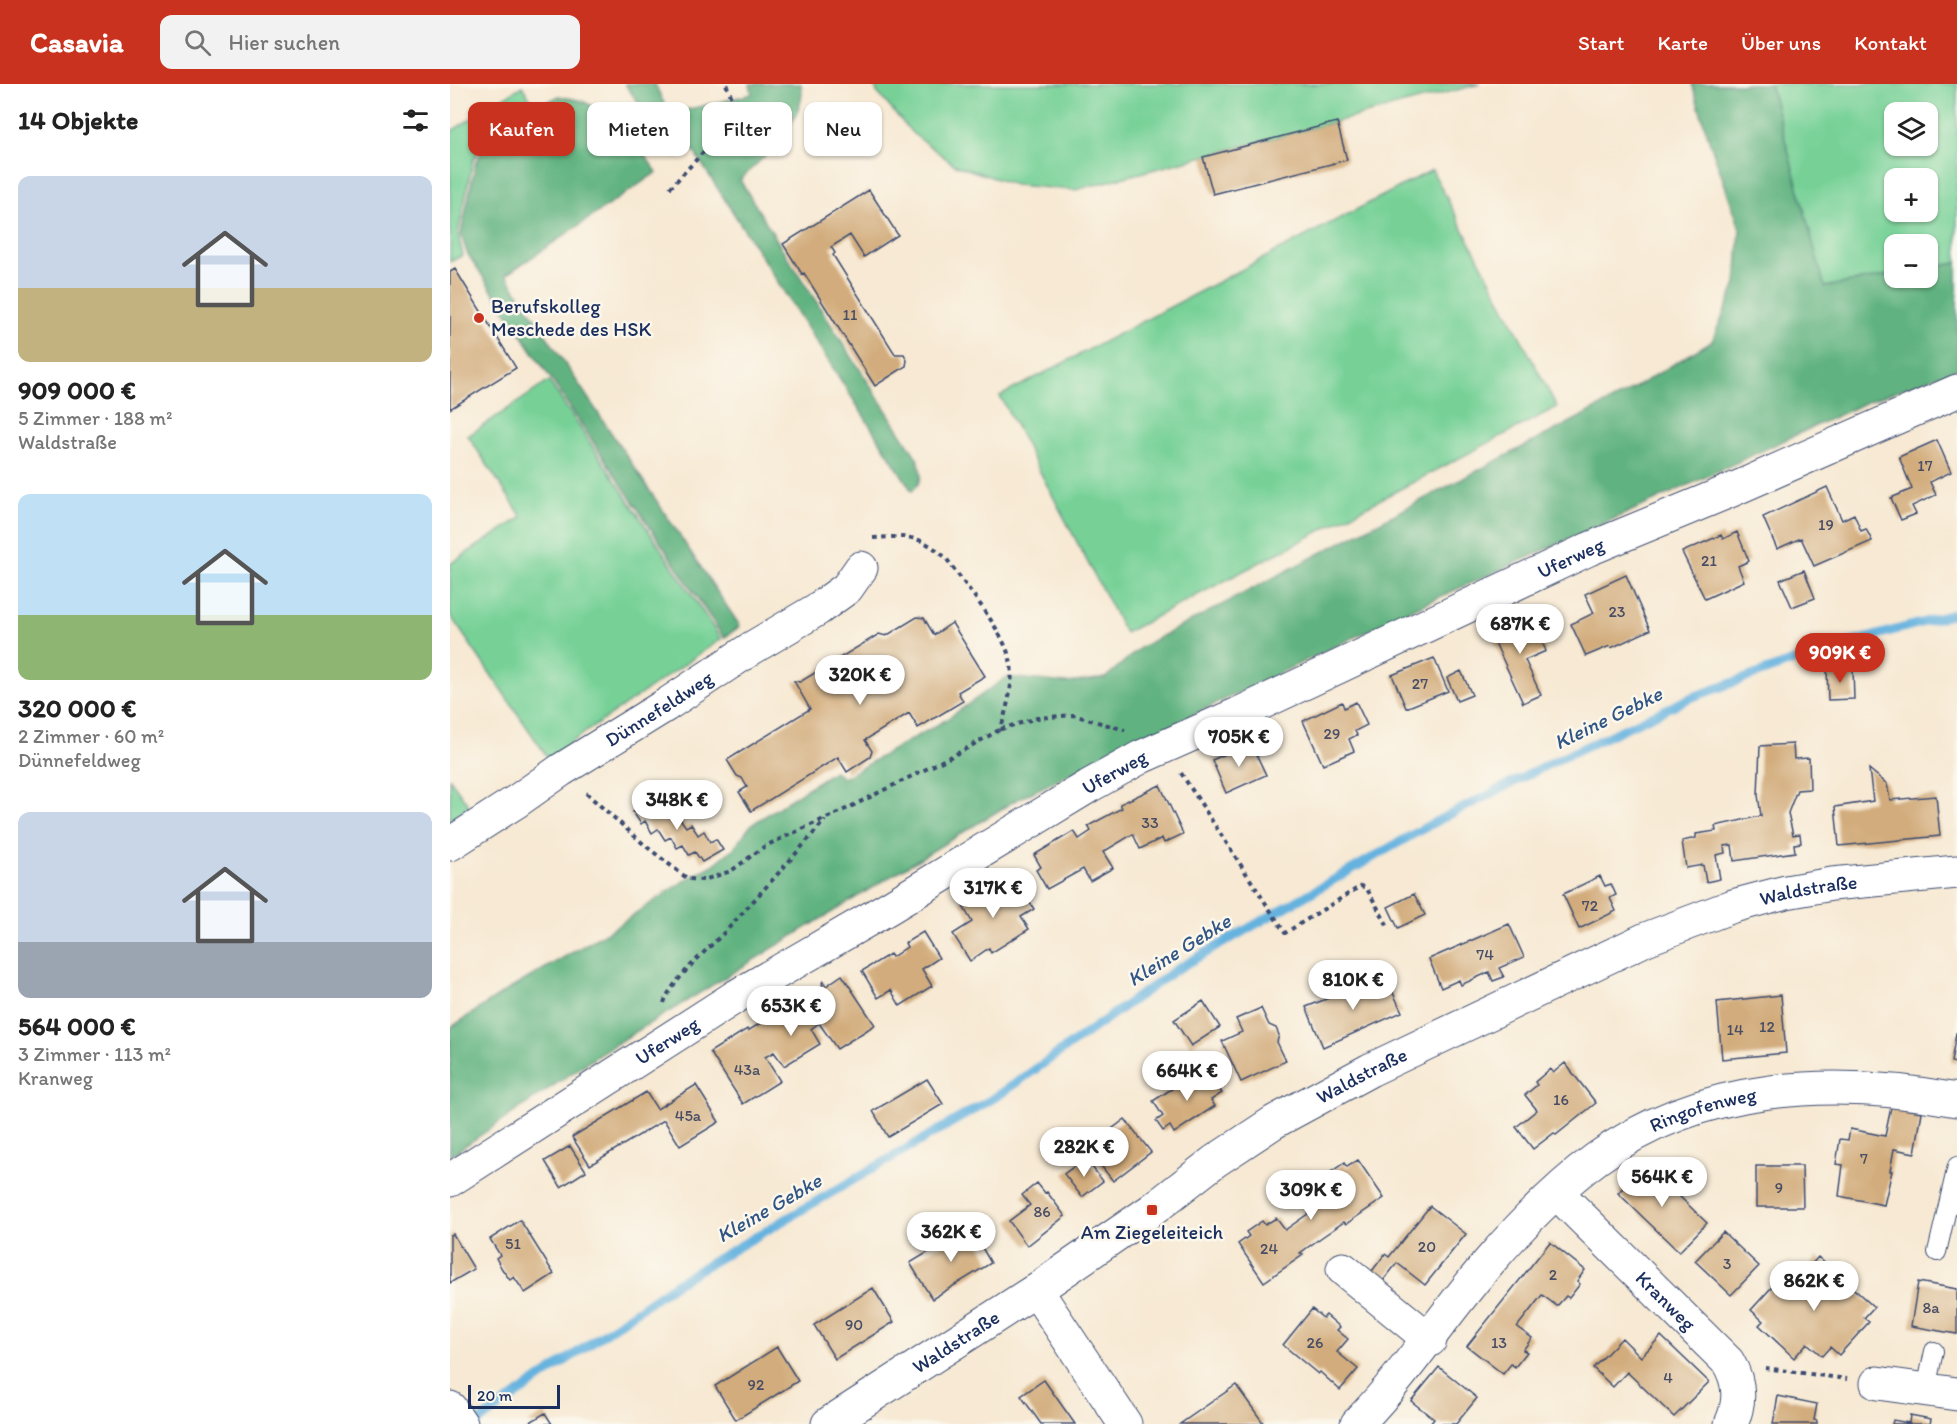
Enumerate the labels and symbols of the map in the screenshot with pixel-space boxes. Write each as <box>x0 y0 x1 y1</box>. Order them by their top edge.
place label: Berufskolleg Meschede des HSK <box>491 294 651 341</box>
house number: 11 <box>843 305 858 324</box>
marker: Berufskolleg Meschede des HSK <box>472 311 486 325</box>
house number: 17 <box>1917 456 1933 475</box>
house number: 19 <box>1818 515 1834 534</box>
street label: Uferweg <box>1533 532 1608 584</box>
house number: 21 <box>1701 551 1717 570</box>
house number: 23 <box>1608 602 1626 621</box>
pin: 687K € <box>1471 604 1569 655</box>
pin: 909K € <box>1791 633 1889 684</box>
pin: 320K € <box>811 655 909 706</box>
street label: Dünnefeldweg <box>601 665 718 752</box>
house number: 27 <box>1412 674 1428 693</box>
water label: Kleine Gebke <box>1550 680 1667 754</box>
pin: 705K € <box>1190 717 1288 768</box>
house number: 29 <box>1324 724 1340 743</box>
street label: Uferweg <box>1078 744 1152 800</box>
pin: 348K € <box>628 780 726 831</box>
house number: 33 <box>1141 813 1159 832</box>
pin: 317K € <box>944 868 1042 919</box>
street label: Waldstraße <box>1757 870 1858 910</box>
house number: 72 <box>1582 896 1599 915</box>
water label: Kleine Gebke <box>1122 907 1236 991</box>
house number: 74 <box>1476 945 1494 964</box>
pin: 810K € <box>1304 960 1402 1011</box>
pin: 653K € <box>742 986 840 1037</box>
street label: Uferweg <box>631 1011 704 1070</box>
house number: 12 <box>1759 1017 1776 1036</box>
house number: 14 <box>1726 1020 1744 1039</box>
street label: Waldstraße <box>1312 1042 1411 1109</box>
pin: 664K € <box>1138 1051 1236 1102</box>
house number: 43a <box>734 1060 761 1079</box>
street label: Ringofenweg <box>1646 1082 1759 1137</box>
house number: 16 <box>1553 1090 1569 1109</box>
house number: 45a <box>675 1106 702 1125</box>
pin: 282K € <box>1035 1127 1133 1178</box>
house number: 7 <box>1860 1149 1868 1168</box>
pin: 564K € <box>1613 1157 1711 1208</box>
water label: Kleine Gebke <box>712 1167 827 1248</box>
pin: 309K € <box>1262 1170 1360 1221</box>
house number: 9 <box>1775 1178 1783 1197</box>
house number: 86 <box>1033 1202 1051 1221</box>
marker: Am Ziegeleiteich <box>1145 1203 1159 1217</box>
pin: 362K € <box>902 1212 1000 1263</box>
place label: Am Ziegeleiteich <box>1081 1220 1223 1244</box>
house number: 51 <box>505 1234 521 1253</box>
house number: 20 <box>1418 1237 1436 1256</box>
house number: 24 <box>1260 1239 1278 1258</box>
house number: 3 <box>1723 1254 1732 1273</box>
pin: 862K € <box>1765 1261 1863 1312</box>
house number: 2 <box>1549 1265 1558 1284</box>
street label: Kranweg <box>1631 1266 1701 1336</box>
house number: 8a <box>1922 1298 1940 1317</box>
street label: Waldstraße <box>908 1305 1004 1379</box>
house number: 90 <box>845 1315 863 1334</box>
house number: 26 <box>1307 1333 1323 1352</box>
house number: 13 <box>1491 1333 1507 1352</box>
house number: 4 <box>1663 1368 1673 1387</box>
house number: 92 <box>748 1375 765 1394</box>
scale bar <box>468 1382 560 1410</box>

